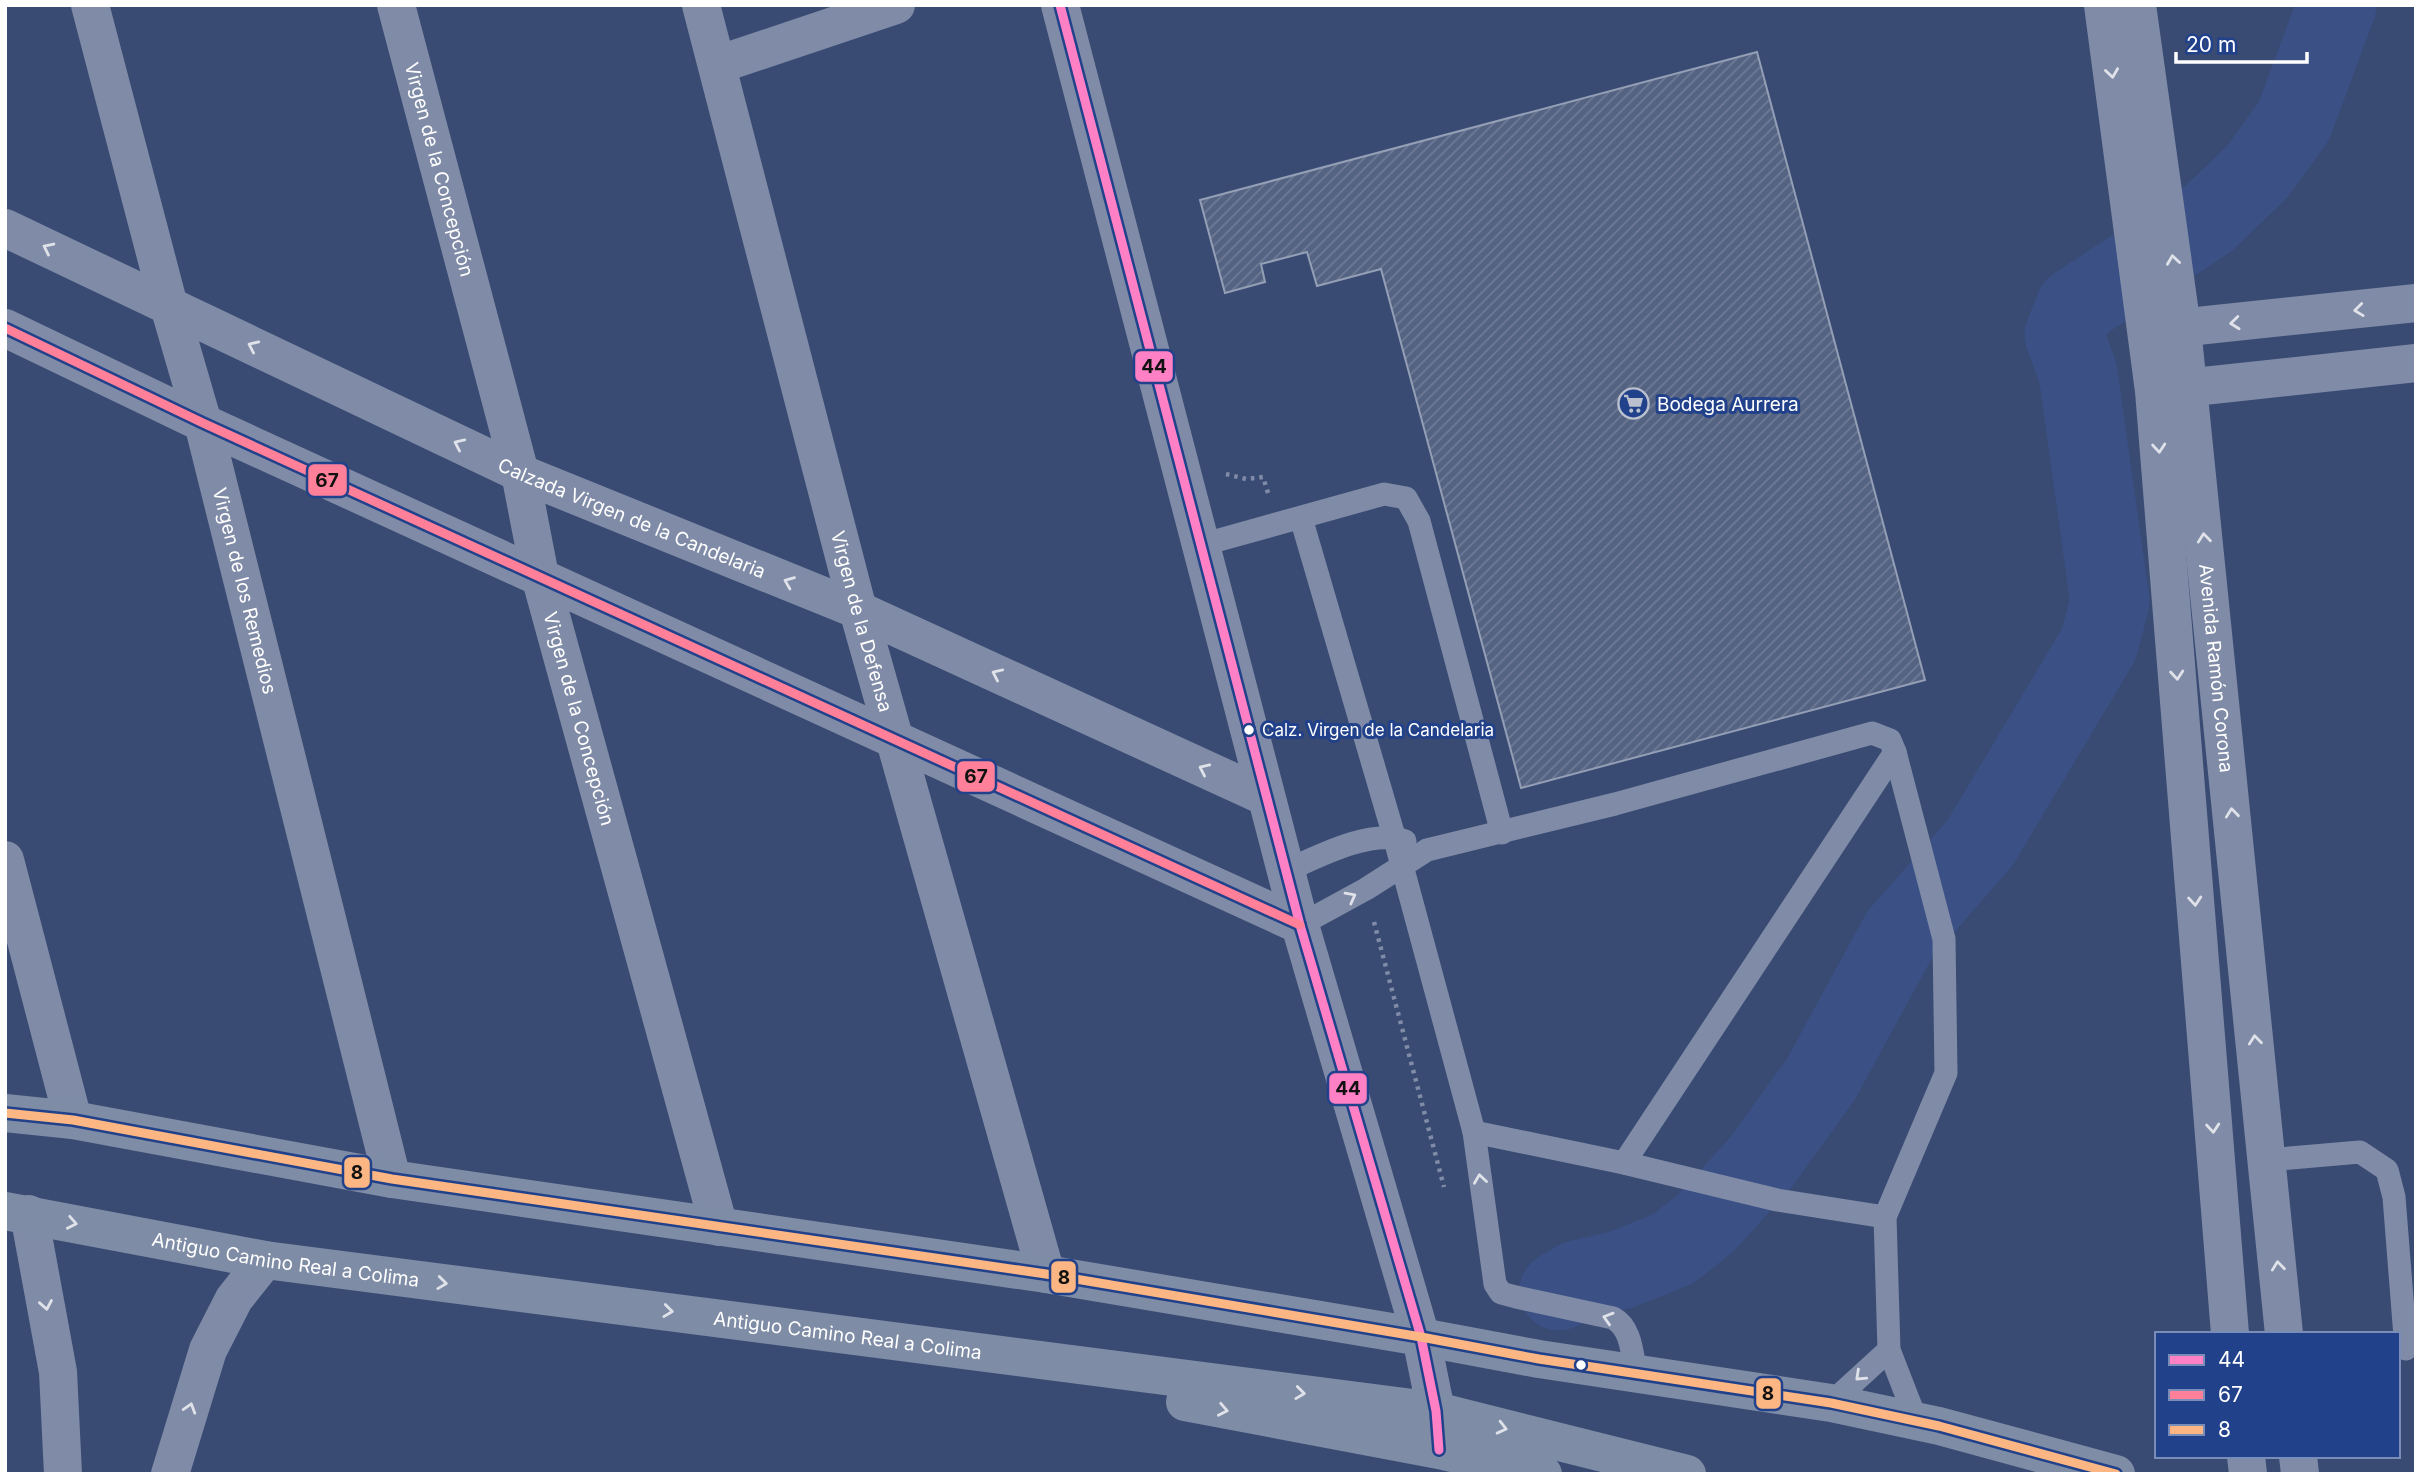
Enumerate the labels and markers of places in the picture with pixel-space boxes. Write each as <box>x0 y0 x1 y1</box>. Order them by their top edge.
supermarket icon: Bodega Aurrera <box>1617 387 1651 421</box>
place label: Bodega Aurrera <box>1657 393 1799 416</box>
place label: Calz. Virgen de la Candelaria <box>1262 720 1494 740</box>
marker: Calz. Virgen de la Candelaria <box>1242 723 1256 737</box>
unlabelled marker <box>1574 1358 1588 1372</box>

